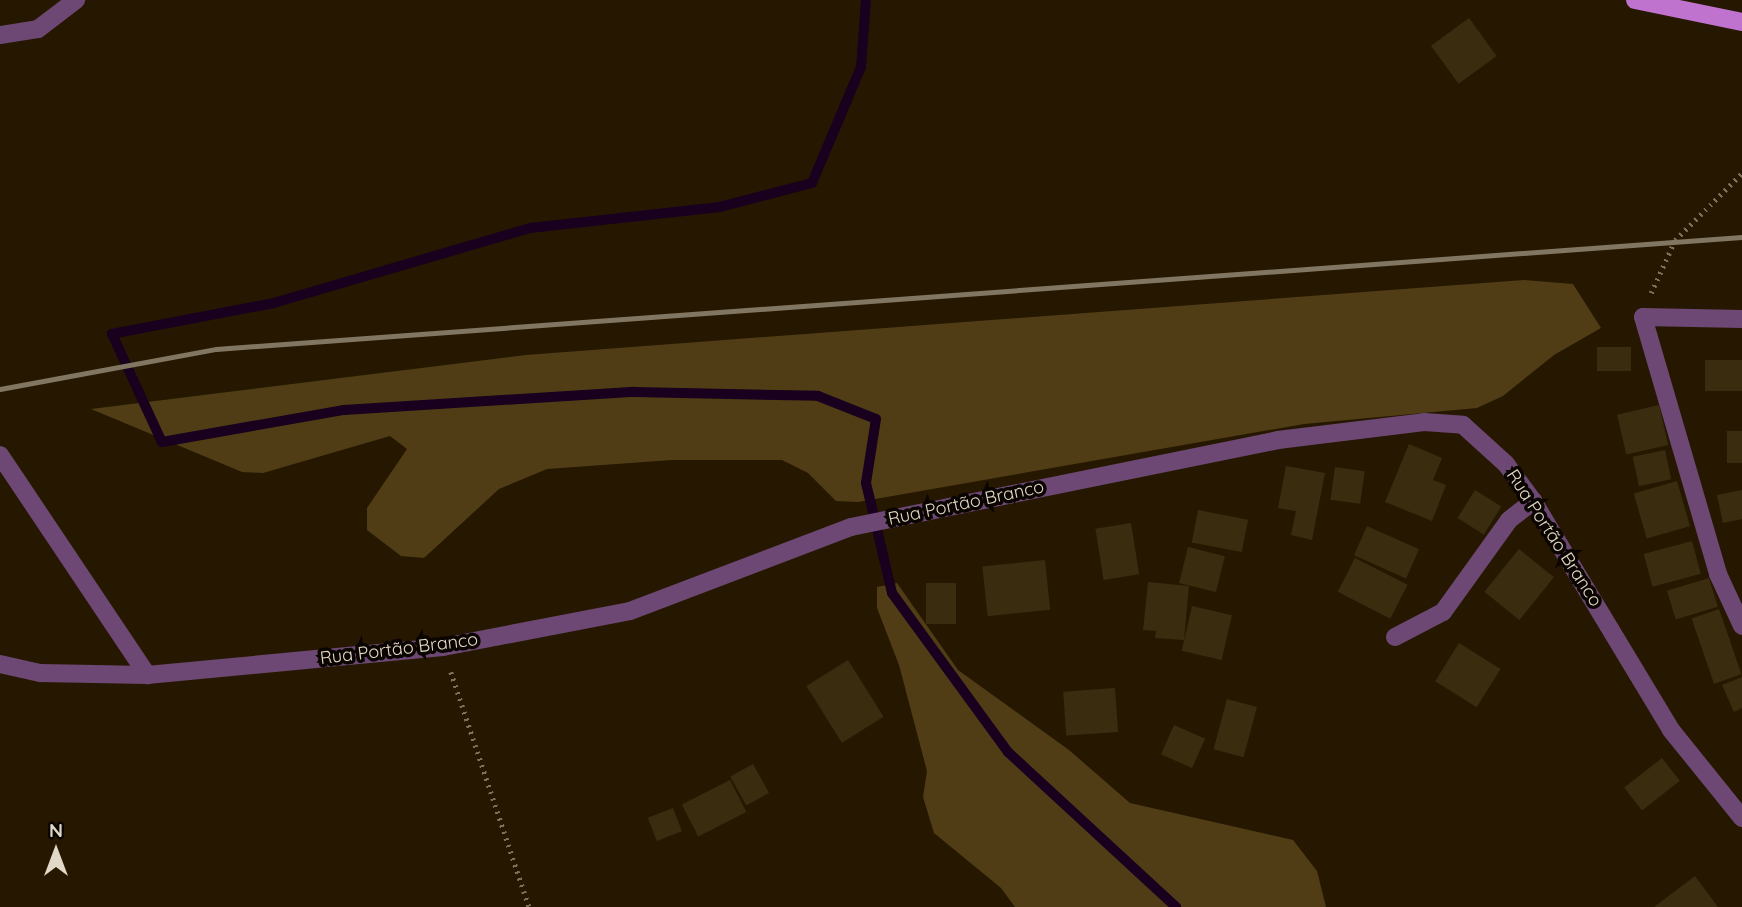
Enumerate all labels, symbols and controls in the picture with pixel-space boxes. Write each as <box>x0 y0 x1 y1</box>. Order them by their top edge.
street label: Rua Portão Branco <box>1502 465 1606 611</box>
street label: Rua Portão Branco <box>886 476 1046 530</box>
street label: Rua Portão Branco <box>319 629 479 669</box>
north arrow <box>21 816 91 886</box>
text: N <box>49 818 63 842</box>

